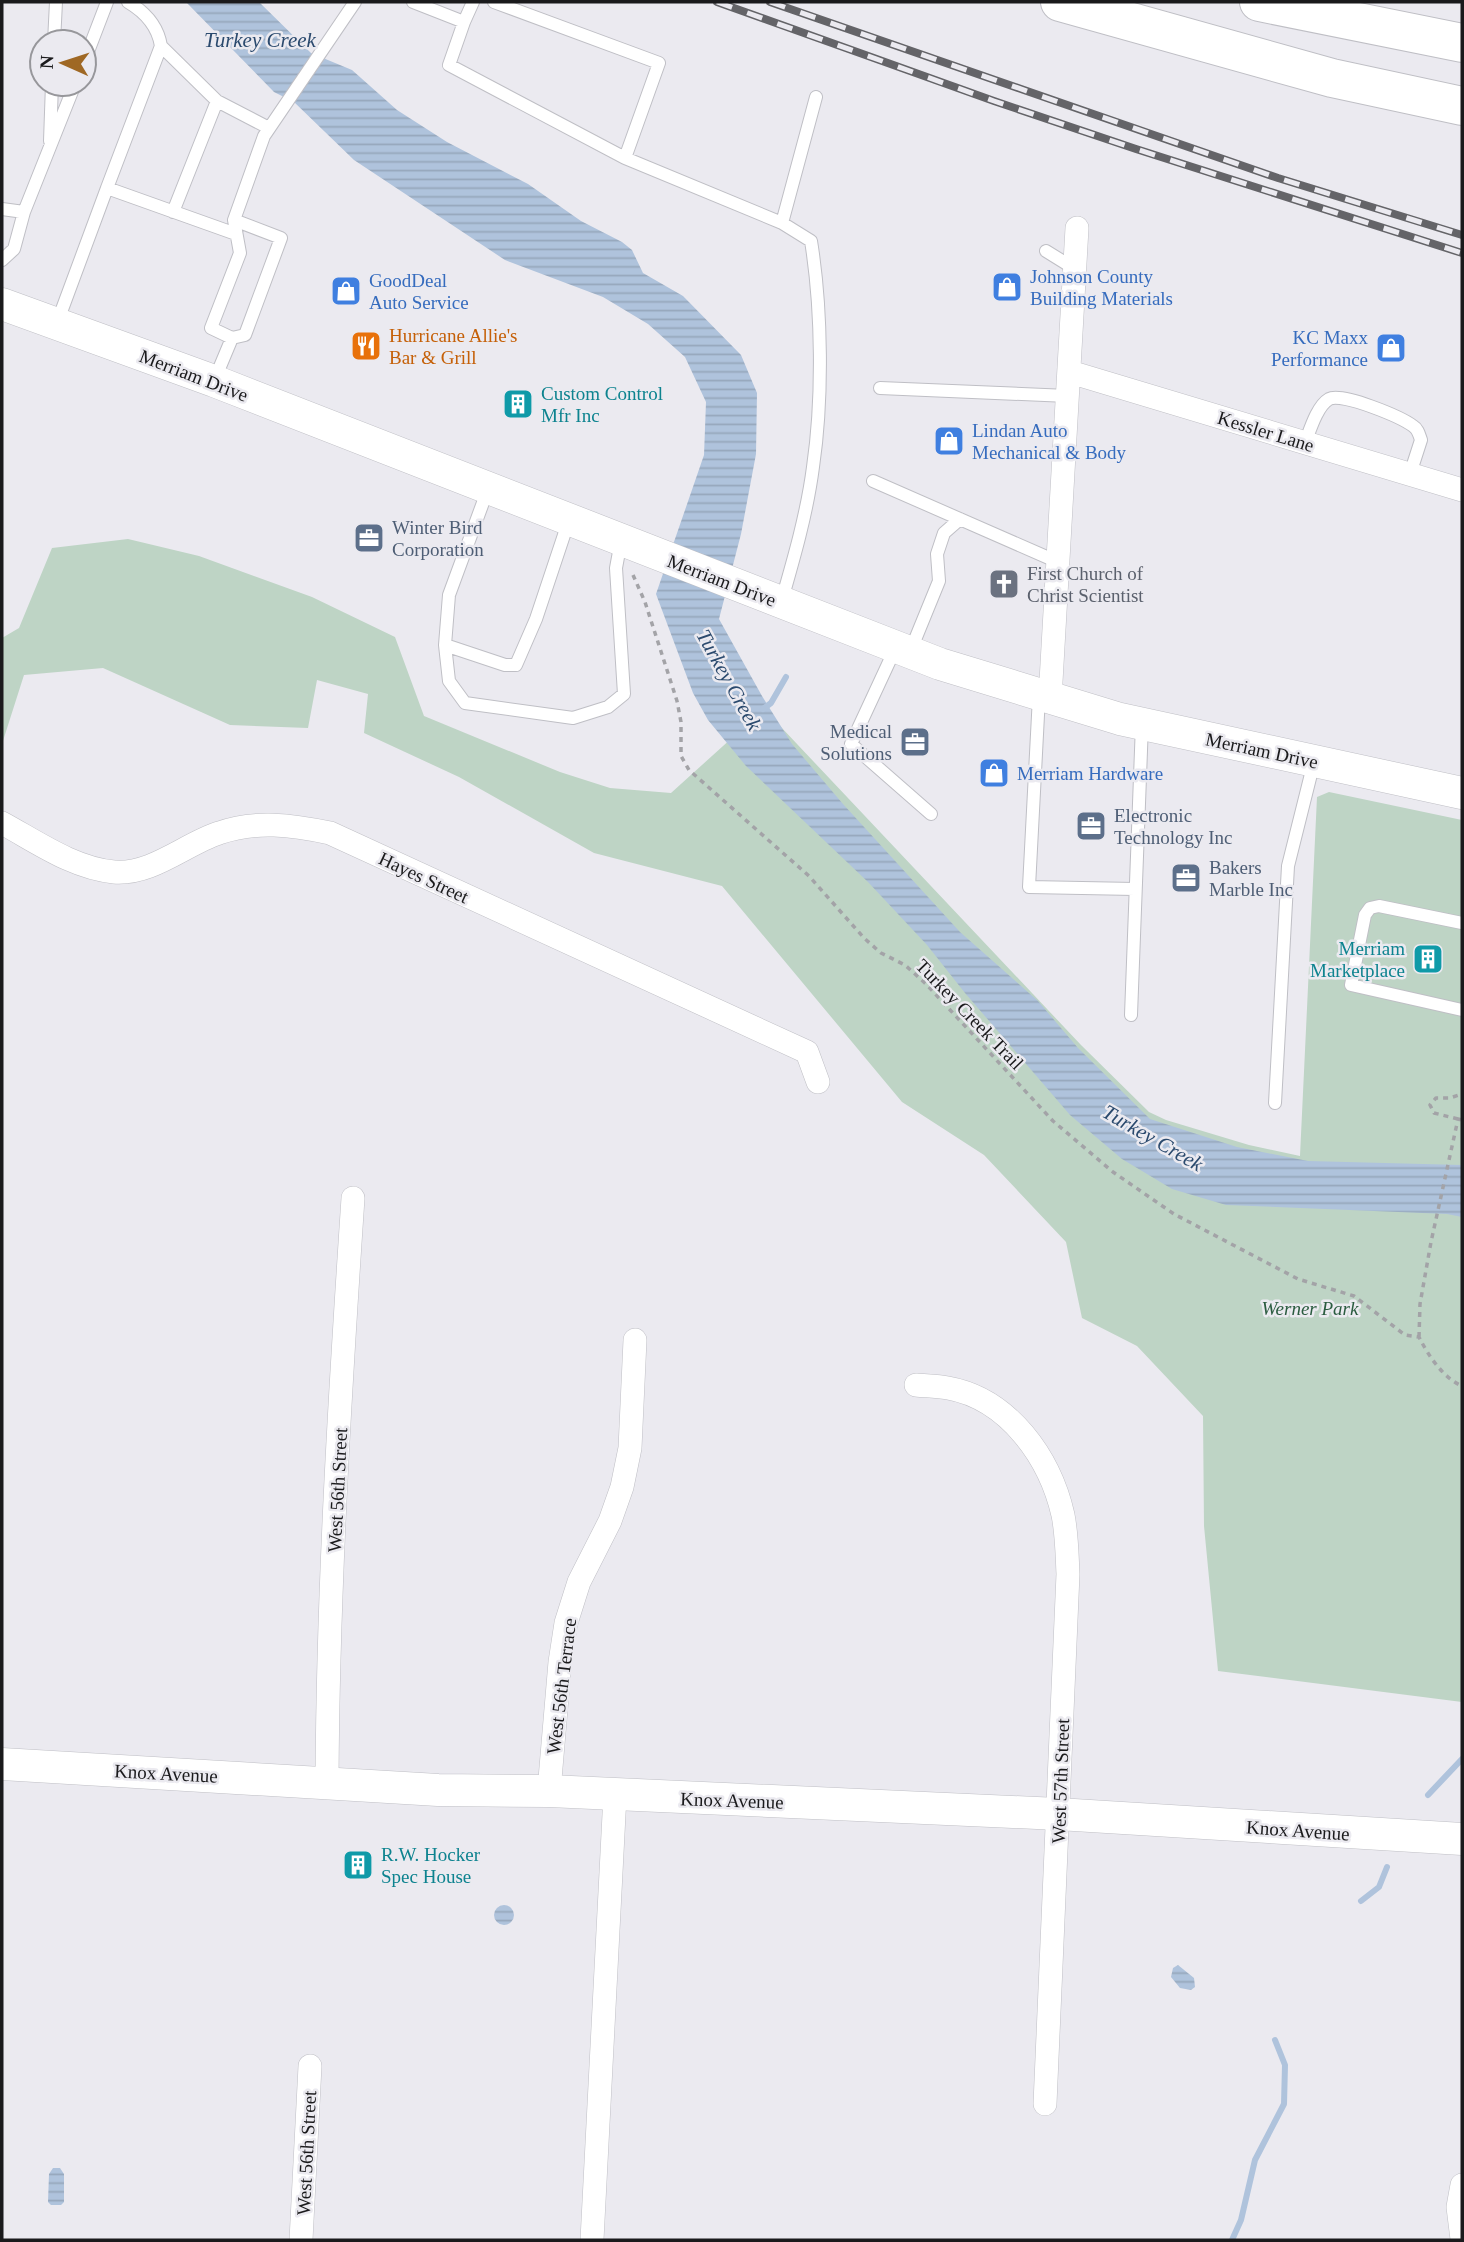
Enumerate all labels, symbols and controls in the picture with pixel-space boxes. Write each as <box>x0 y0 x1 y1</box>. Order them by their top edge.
north arrow <box>28 28 98 98</box>
water label: Turkey Creek <box>204 28 317 52</box>
text: N <box>36 54 57 70</box>
place label: Johnson County Building Materials <box>1030 266 1173 309</box>
place label: GoodDeal Auto Service <box>369 270 469 313</box>
shop icon: Johnson County Building Materials <box>990 270 1024 304</box>
shop icon: GoodDeal Auto Service <box>329 274 363 308</box>
place label: Hurricane Allie's Bar & Grill <box>389 325 517 368</box>
place label: KC Maxx Performance <box>1271 327 1368 370</box>
restaurant icon: Hurricane Allie's Bar & Grill <box>349 329 383 363</box>
shop icon: KC Maxx Performance <box>1374 331 1408 365</box>
street label: Merriam Drive <box>137 345 251 406</box>
place label: Custom Control Mfr Inc <box>541 383 663 426</box>
building icon: Custom Control Mfr Inc <box>501 387 535 421</box>
street label: Kessler Lane <box>1215 407 1317 456</box>
place label: Lindan Auto Mechanical & Body <box>972 420 1127 463</box>
shop icon: Lindan Auto Mechanical & Body <box>932 424 966 458</box>
place label: Winter Bird Corporation <box>392 517 484 560</box>
office icon: Winter Bird Corporation <box>352 521 386 555</box>
street label: Merriam Drive <box>665 550 779 611</box>
place label: First Church of Christ Scientist <box>1027 563 1144 606</box>
church icon: First Church of Christ Scientist <box>987 567 1021 601</box>
water label: Turkey Creek <box>691 625 767 735</box>
place label: Medical Solutions <box>820 721 892 764</box>
office icon: Medical Solutions <box>898 725 932 759</box>
street label: Merriam Drive <box>1204 728 1320 773</box>
shop icon: Merriam Hardware <box>977 756 1011 790</box>
place label: Merriam Hardware <box>1017 763 1163 784</box>
place label: Electronic Technology Inc <box>1114 805 1232 848</box>
office icon: Electronic Technology Inc <box>1074 809 1108 843</box>
street label: Hayes Street <box>376 848 473 908</box>
place label: Bakers Marble Inc <box>1209 857 1293 900</box>
office icon: Bakers Marble Inc <box>1169 861 1203 895</box>
place label: Merriam Marketplace <box>1310 938 1405 981</box>
building icon: Merriam Marketplace <box>1411 942 1445 976</box>
street label: Turkey Creek Trail <box>912 955 1028 1074</box>
water label: Turkey Creek <box>1099 1100 1208 1177</box>
park label: Werner Park <box>1262 1298 1359 1319</box>
street label: West 56th Street <box>324 1426 351 1553</box>
street label: West 56th Terrace <box>543 1617 580 1755</box>
street label: West 57th Street <box>1048 1717 1073 1844</box>
street label: Knox Avenue <box>114 1760 218 1787</box>
street label: Knox Avenue <box>680 1788 784 1813</box>
street label: Knox Avenue <box>1246 1816 1350 1845</box>
place label: R.W. Hocker Spec House <box>381 1844 481 1887</box>
building icon: R.W. Hocker Spec House <box>341 1848 375 1882</box>
street label: West 56th Street <box>293 2089 320 2216</box>

